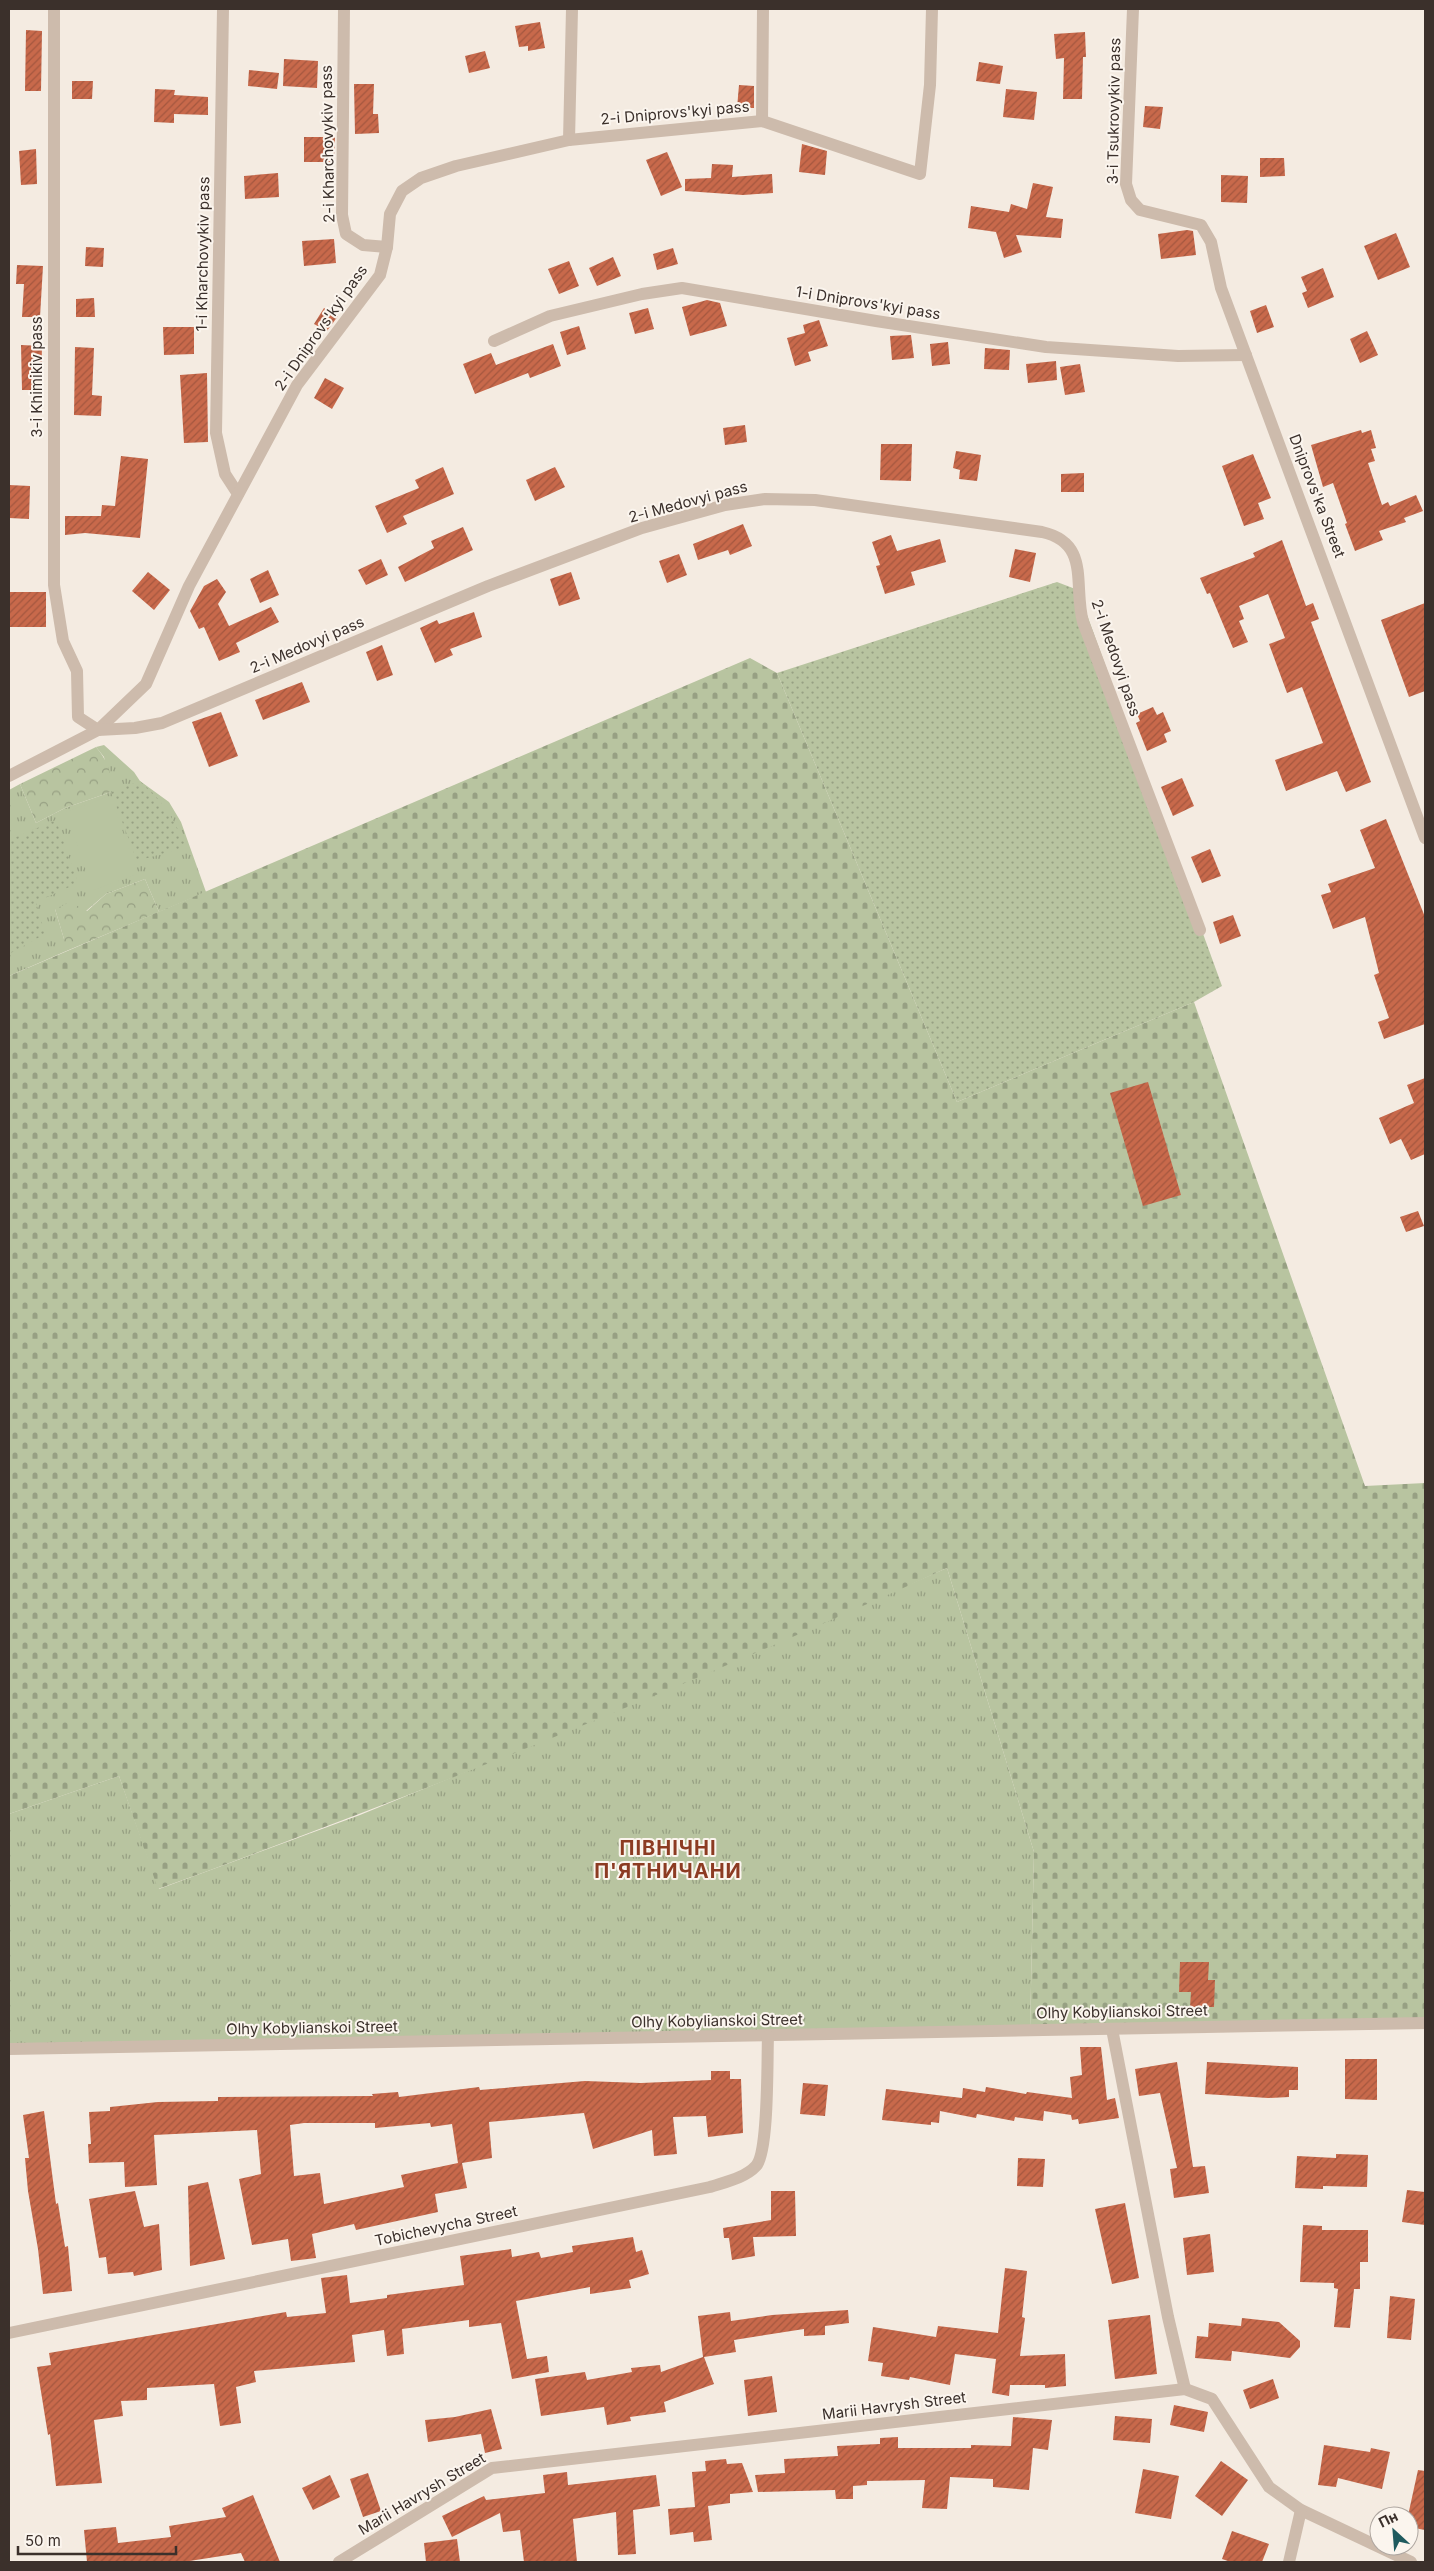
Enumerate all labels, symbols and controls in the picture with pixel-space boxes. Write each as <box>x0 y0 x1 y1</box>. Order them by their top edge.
street label: 3-i Tsukrovykiv pass <box>1103 37 1124 185</box>
street label: 2-i Kharchovykiv pass <box>317 65 338 223</box>
street label: 2-i Dniprovs'kyi pass <box>600 97 750 128</box>
street label: 1-i Kharchovykiv pass <box>192 176 213 332</box>
street label: 2-i Dniprovs'kyi pass <box>270 261 371 394</box>
street label: 1-i Dniprovs'kyi pass <box>794 282 942 323</box>
street label: 3-i Khimikiv pass <box>27 316 46 438</box>
street label: Dniprovs'ka Street <box>1285 431 1350 560</box>
street label: 2-i Medovyi pass <box>626 476 750 527</box>
street label: 2-i Medovyi pass <box>1088 597 1145 719</box>
street label: 2-i Medovyi pass <box>247 612 367 677</box>
district label: ПІВНІЧНІ П'ЯТНИЧАНИ <box>594 1836 742 1883</box>
street label: Olhy Kobylianskoi Street <box>1036 2001 1208 2022</box>
street label: Olhy Kobylianskoi Street <box>631 2010 803 2031</box>
street label: Olhy Kobylianskoi Street <box>226 2017 398 2038</box>
street label: Tobichevycha Street <box>373 2201 519 2250</box>
street label: Marii Havrysh Street <box>821 2387 967 2424</box>
street label: Marii Havrysh Street <box>355 2448 489 2539</box>
north arrow <box>1369 2506 1419 2556</box>
text: Пн <box>1376 2507 1400 2531</box>
scale bar <box>18 2524 175 2556</box>
text: 50 m <box>25 2531 61 2550</box>

